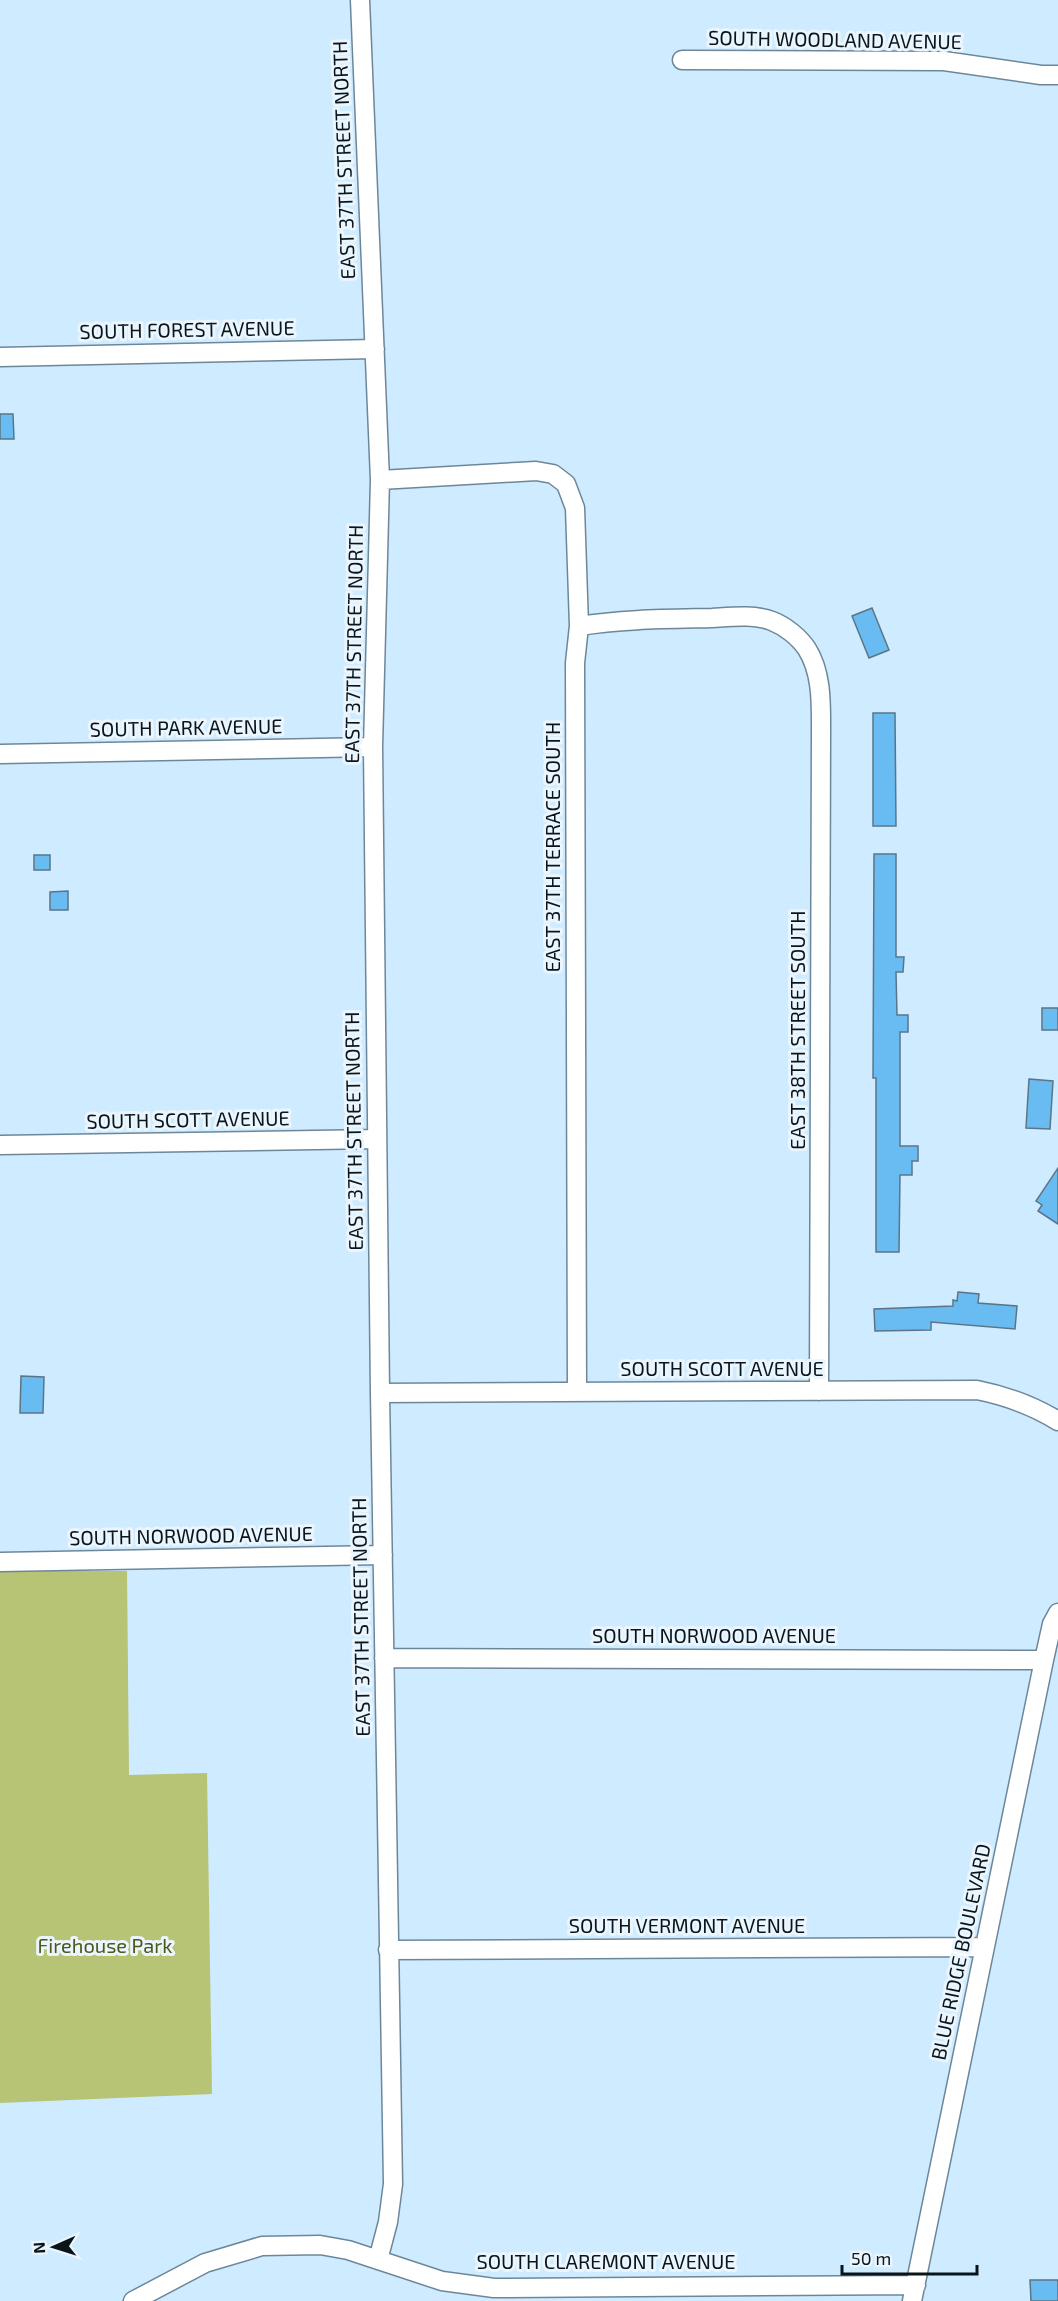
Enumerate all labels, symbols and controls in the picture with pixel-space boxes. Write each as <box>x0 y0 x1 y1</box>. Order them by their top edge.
street label: SOUTH WOODLAND AVENUE <box>708 25 962 53</box>
street label: EAST 37TH STREET NORTH <box>327 40 359 280</box>
street label: SOUTH FOREST AVENUE <box>79 315 295 343</box>
street label: EAST 37TH STREET NORTH <box>339 524 367 764</box>
street label: SOUTH PARK AVENUE <box>89 713 282 741</box>
street label: EAST 37TH TERRACE SOUTH <box>540 722 564 972</box>
street label: EAST 38TH STREET SOUTH <box>785 910 809 1150</box>
street label: EAST 37TH STREET NORTH <box>339 1011 367 1251</box>
street label: SOUTH SCOTT AVENUE <box>86 1105 290 1133</box>
street label: SOUTH SCOTT AVENUE <box>620 1356 824 1380</box>
street label: EAST 37TH STREET NORTH <box>346 1497 374 1737</box>
street label: SOUTH NORWOOD AVENUE <box>69 1521 313 1549</box>
street label: SOUTH NORWOOD AVENUE <box>592 1623 836 1647</box>
street label: BLUE RIDGE BOULEVARD <box>925 1841 995 2062</box>
street label: SOUTH VERMONT AVENUE <box>569 1913 805 1937</box>
park label: Firehouse Park <box>38 1933 172 1957</box>
north arrow <box>24 2217 84 2277</box>
scale bar <box>842 2238 977 2276</box>
text: N <box>29 2242 48 2254</box>
text: 50 m <box>851 2247 891 2269</box>
street label: SOUTH CLAREMONT AVENUE <box>477 2249 735 2273</box>

